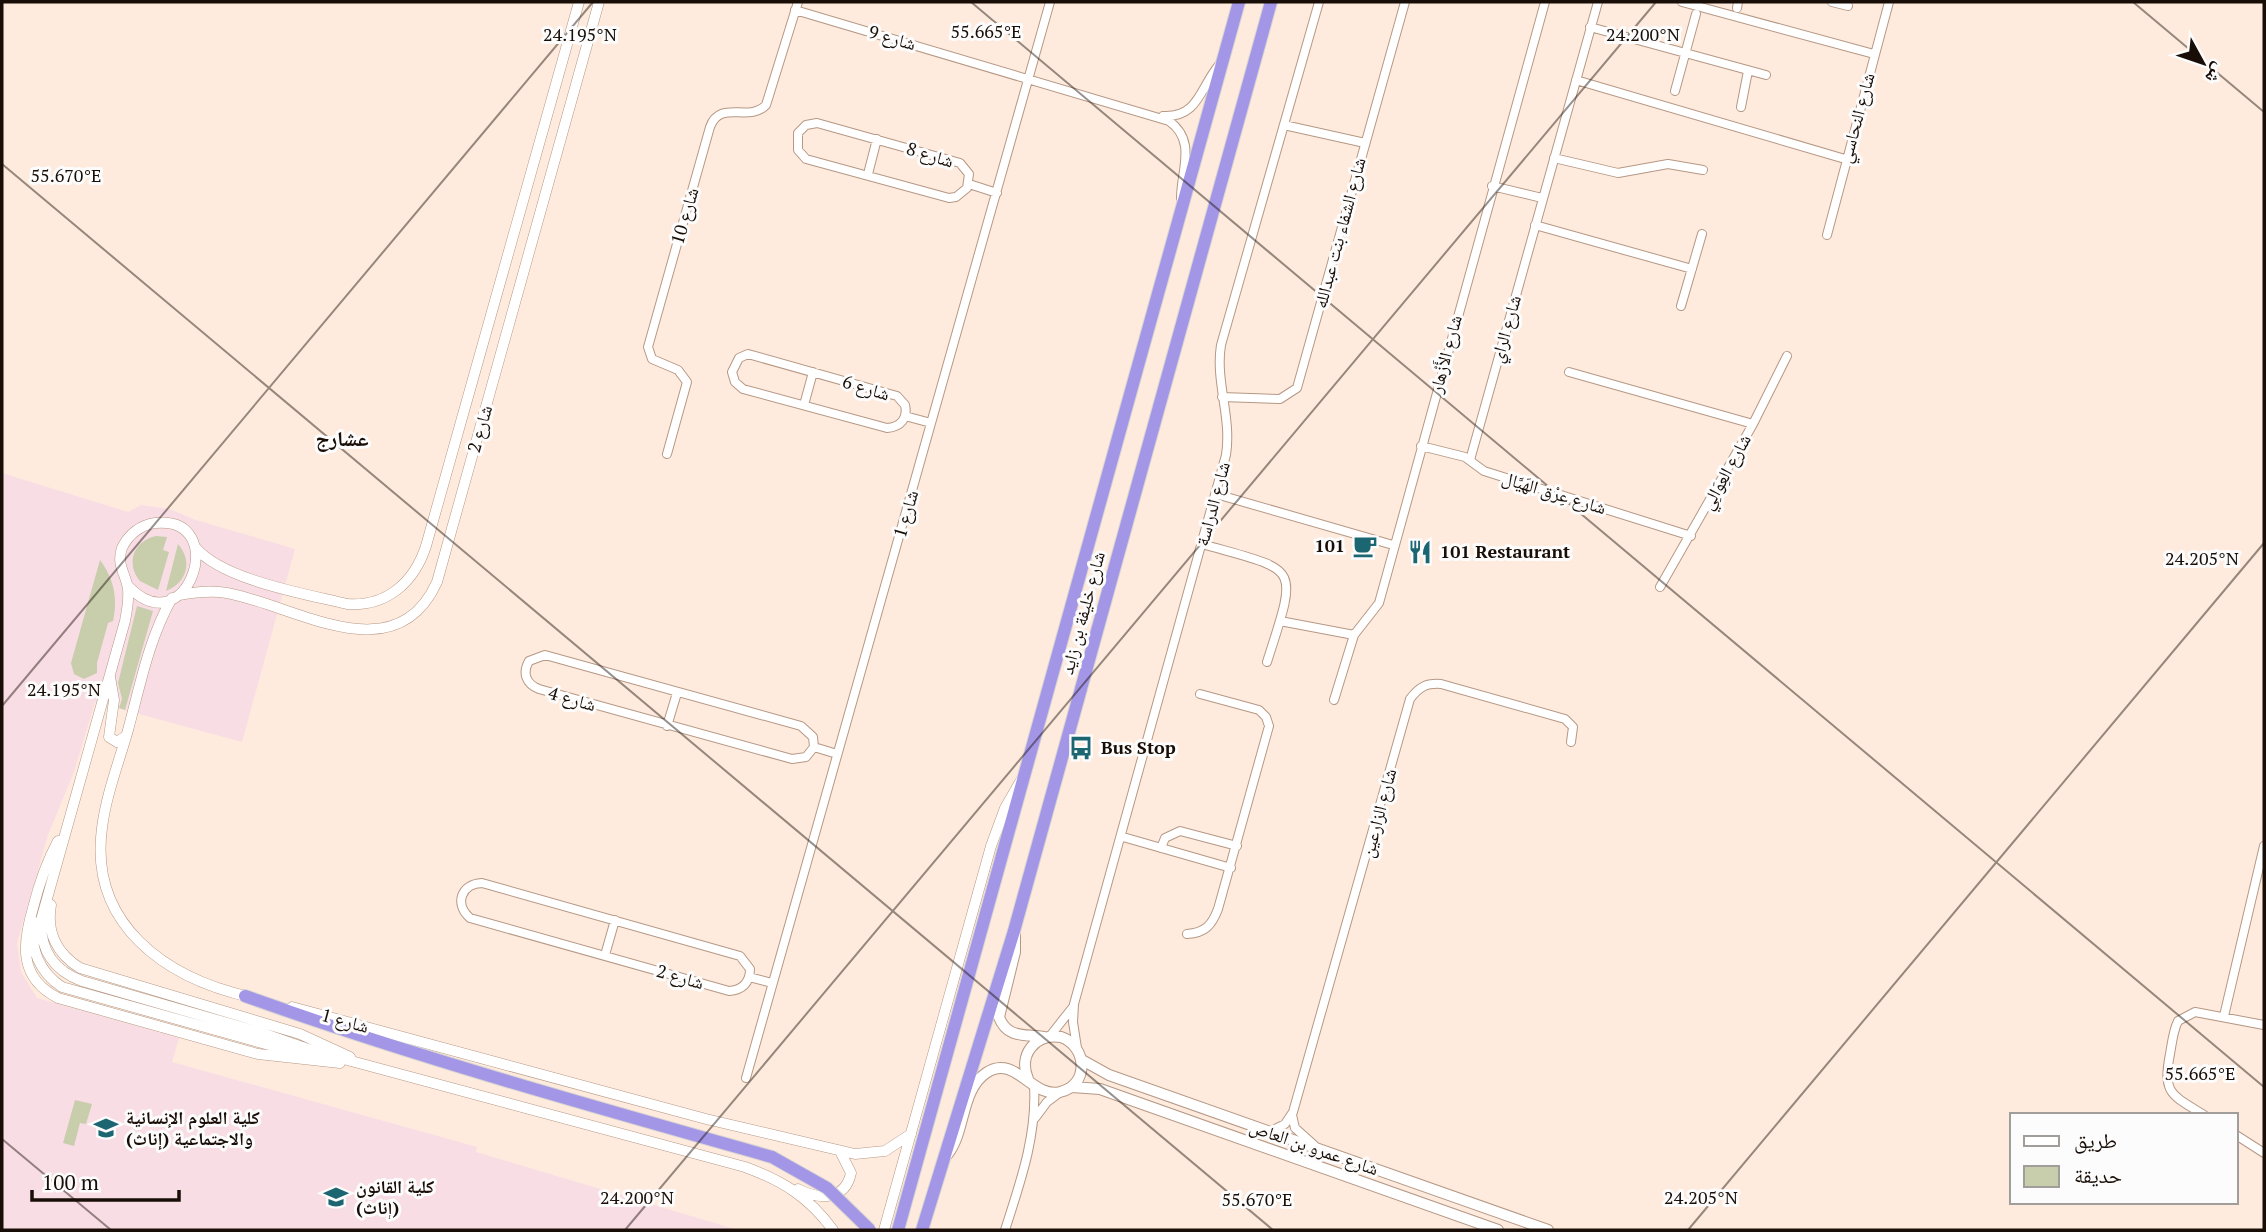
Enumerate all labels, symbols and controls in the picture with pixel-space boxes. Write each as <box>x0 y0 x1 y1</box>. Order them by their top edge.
street label: شارع 9 <box>866 19 919 55</box>
text: 55.665°E <box>950 19 1022 43</box>
text: 24.195°N <box>543 22 617 46</box>
text: 24.200°N <box>1606 22 1680 46</box>
north arrow <box>2168 28 2238 98</box>
text: ش <box>2200 58 2232 90</box>
street label: شارع النحاسي <box>1832 70 1883 167</box>
street label: شارع 8 <box>904 136 957 173</box>
street label: شارع الشفاء بنت عبدالله <box>1307 155 1371 311</box>
text: 55.670°E <box>30 163 102 187</box>
street label: شارع 10 <box>665 185 704 247</box>
street label: شارع الراي <box>1484 292 1530 366</box>
street label: شارع الأَزْهار <box>1423 312 1467 396</box>
street label: شارع 6 <box>840 369 893 406</box>
street label: شارع 2 <box>461 402 497 455</box>
district label: عشارج <box>315 424 369 452</box>
street label: شارع العِوَالِي <box>1694 429 1759 515</box>
street label: شارع الدراسة <box>1189 459 1235 549</box>
street label: شارع عِرْق الهَيَّال <box>1499 465 1609 519</box>
street label: شارع 1 <box>887 487 923 540</box>
cafe icon: 101 <box>1351 532 1379 560</box>
place label: 101 <box>1314 533 1345 557</box>
restaurant icon: 101 Restaurant <box>1406 538 1434 566</box>
place label: 101 Restaurant <box>1440 539 1570 563</box>
text: 24.205°N <box>2165 546 2239 570</box>
street label: شارع خليفة بن زايد <box>1054 549 1110 677</box>
text: 24.195°N <box>27 677 101 701</box>
street label: شارع 4 <box>546 680 599 716</box>
bus stop icon: Bus Stop <box>1067 734 1095 762</box>
place label: Bus Stop <box>1101 735 1176 759</box>
street label: شارع الزارعين <box>1355 766 1401 860</box>
street label: شارع 2 <box>654 958 707 994</box>
street label: شارع 1 <box>319 1002 372 1038</box>
text: 55.665°E <box>2164 1061 2236 1085</box>
place label: كلية العلوم الإنسانية والاجتماعية (إناث) <box>126 1105 260 1150</box>
legend <box>2010 1113 2238 1204</box>
school or university icon: كلية العلوم الإنسانية والاجتماعية (إناث) <box>92 1114 120 1142</box>
street label: شارع عمرو بن العاص <box>1247 1114 1382 1180</box>
text: طريق <box>2074 1126 2117 1154</box>
scale bar <box>32 1158 178 1202</box>
text: حديقة <box>2074 1161 2122 1189</box>
text: 100 m <box>42 1168 99 1196</box>
place label: كلية القانون (إناث) <box>356 1174 434 1219</box>
school or university icon: كلية القانون (إناث) <box>322 1183 350 1211</box>
text: 24.200°N <box>600 1185 674 1209</box>
text: 24.205°N <box>1664 1185 1738 1209</box>
text: 55.670°E <box>1221 1187 1293 1211</box>

